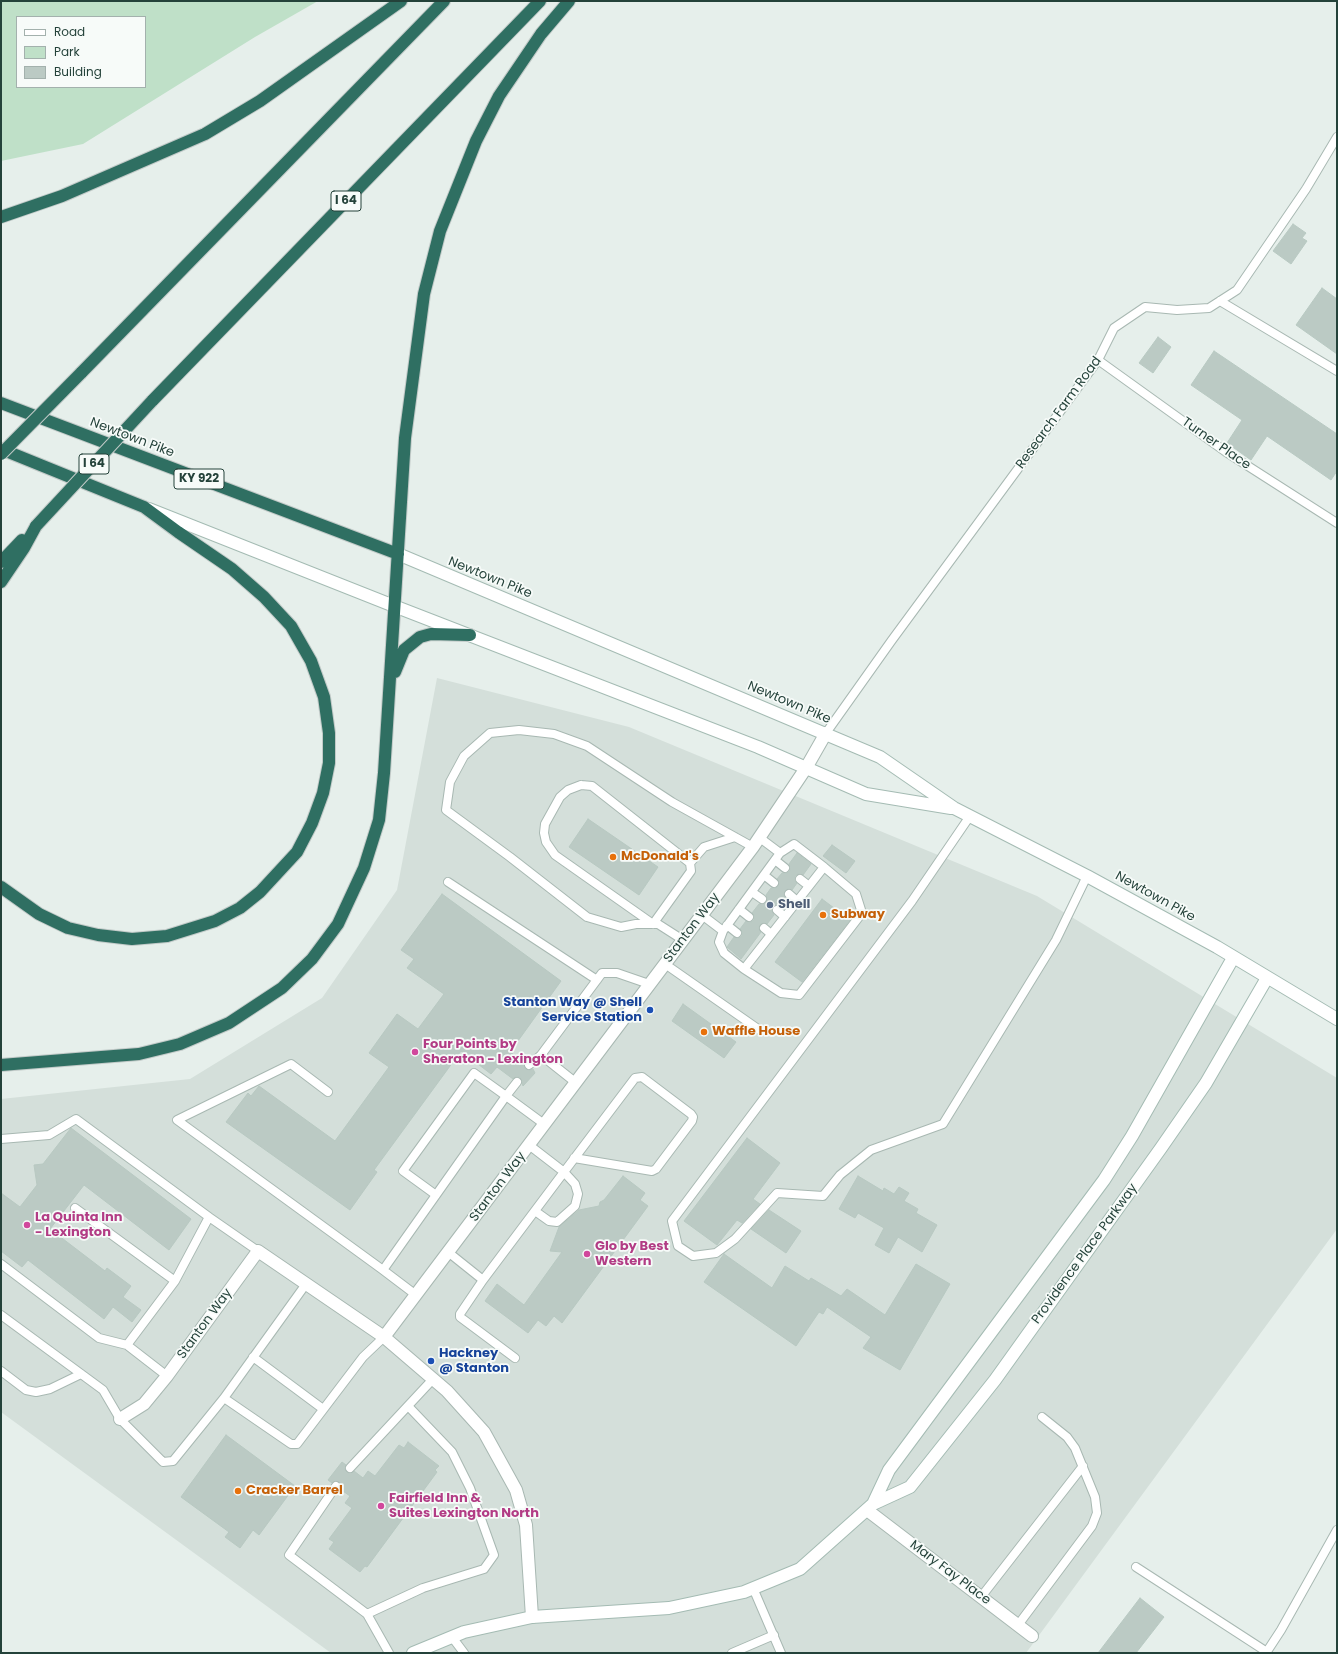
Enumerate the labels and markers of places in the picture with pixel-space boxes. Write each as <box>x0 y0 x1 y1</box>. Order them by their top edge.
place label: McDonald's <box>621 849 699 865</box>
marker: McDonald's <box>608 852 618 862</box>
place label: Shell <box>778 897 810 913</box>
marker: Shell <box>765 900 775 910</box>
place label: Subway <box>831 907 885 923</box>
marker: Subway <box>818 910 828 920</box>
place label: Stanton Way @ Shell Service Station <box>503 995 642 1026</box>
marker: Stanton Way @ Shell Service Station <box>645 1005 655 1015</box>
place label: Waffle House <box>712 1024 800 1040</box>
marker: Waffle House <box>699 1027 709 1037</box>
place label: Four Points by Sheraton - Lexington <box>423 1037 563 1068</box>
marker: Four Points by Sheraton - Lexington <box>410 1047 420 1057</box>
place label: La Quinta Inn - Lexington <box>35 1210 123 1241</box>
marker: La Quinta Inn - Lexington <box>22 1220 32 1230</box>
place label: Glo by Best Western <box>595 1239 669 1270</box>
marker: Glo by Best Western <box>582 1249 592 1259</box>
place label: Hackney @ Stanton <box>439 1346 509 1377</box>
marker: Hackney @ Stanton <box>426 1356 436 1366</box>
place label: Cracker Barrel <box>246 1483 343 1499</box>
marker: Cracker Barrel <box>233 1486 243 1496</box>
place label: Fairfield Inn & Suites Lexington North <box>389 1491 539 1522</box>
marker: Fairfield Inn & Suites Lexington North <box>376 1501 386 1511</box>

